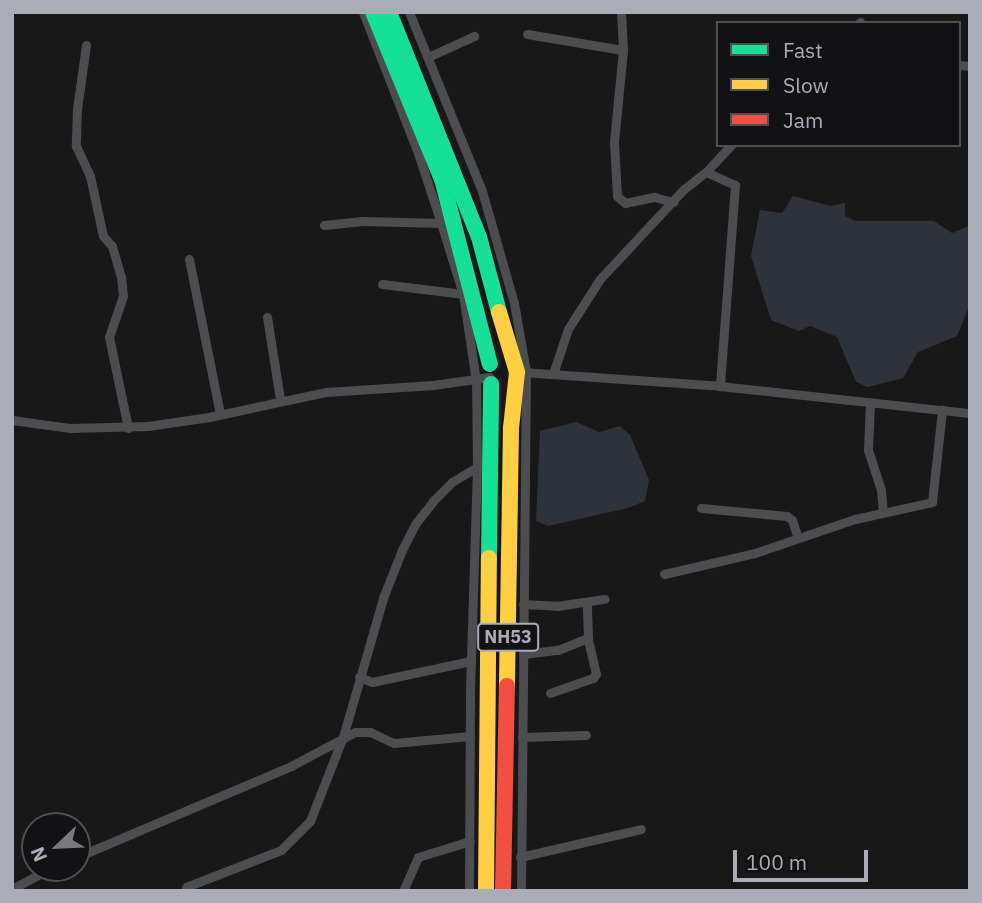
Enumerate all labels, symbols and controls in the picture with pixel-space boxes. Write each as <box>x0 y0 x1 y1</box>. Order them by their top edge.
legend <box>716 21 961 147</box>
text: Fast <box>783 36 823 64</box>
text: Slow <box>783 71 829 99</box>
text: Jam <box>783 106 823 134</box>
road number: NH53 <box>476 622 540 652</box>
north arrow <box>21 812 91 882</box>
scale bar <box>737 836 872 880</box>
text: N <box>25 843 52 865</box>
text: 100 m <box>746 848 807 876</box>

